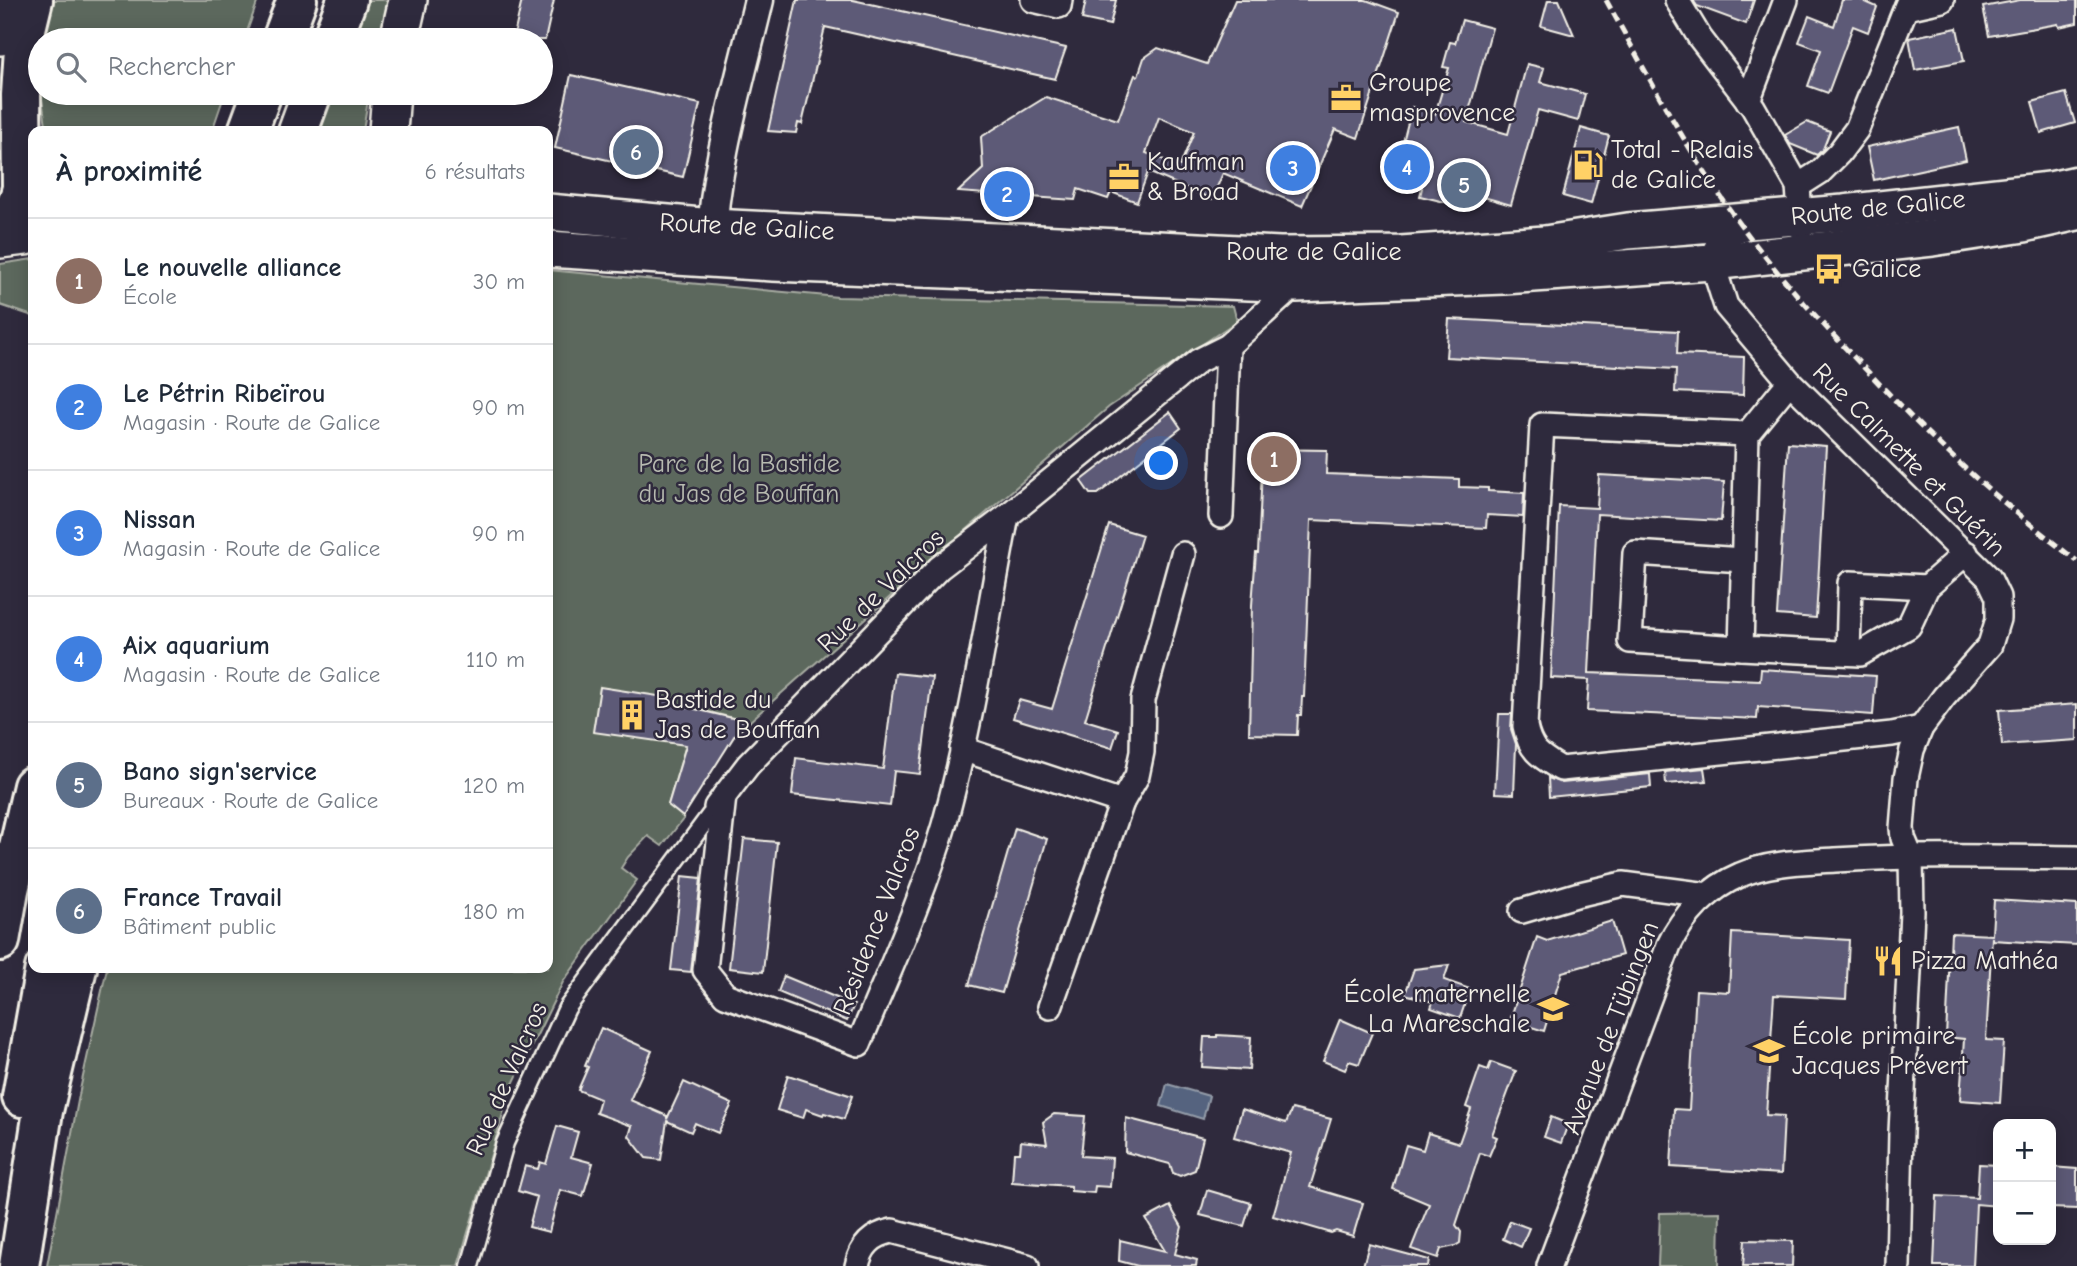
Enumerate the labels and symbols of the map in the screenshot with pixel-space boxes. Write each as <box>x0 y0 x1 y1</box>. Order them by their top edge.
place label: Groupe masprovence <box>1369 68 1515 128</box>
office icon: Groupe masprovence <box>1329 81 1363 115</box>
pin: 6 <box>613 126 659 178</box>
place label: Total - Relais de Galice <box>1611 135 1753 195</box>
pin: 4 <box>1384 141 1430 193</box>
pin: 3 <box>1270 142 1316 194</box>
place label: Kaufman & Broad <box>1147 147 1245 207</box>
fuel station icon: Total - Relais de Galice <box>1571 148 1605 182</box>
pin: 5 <box>1441 159 1487 211</box>
office icon: Kaufman & Broad <box>1107 160 1141 194</box>
pin: 2 <box>984 168 1030 220</box>
street label: Route de Galice <box>1789 184 1967 232</box>
street label: Route de Galice <box>659 207 835 247</box>
street label: Route de Galice <box>1226 237 1402 267</box>
bus stop icon: Galice <box>1812 252 1846 286</box>
place label: Galice <box>1852 254 1921 284</box>
street label: Rue Calmette et Guérin <box>1806 357 2012 563</box>
pin: 1 <box>1251 433 1297 485</box>
your location <box>1144 446 1178 480</box>
park label: Parc de la Bastide du Jas de Bouffan <box>638 449 840 509</box>
street label: Rue de Valcros <box>811 523 951 659</box>
place label: Bastide du Jas de Bouffan <box>655 685 820 745</box>
building icon: Bastide du Jas de Bouffan <box>615 698 649 732</box>
street label: Résidence Valcros <box>827 823 927 1019</box>
street label: Avenue de Tübingen <box>1557 917 1665 1139</box>
restaurant icon: Pizza Mathéa <box>1871 944 1905 978</box>
place label: Pizza Mathéa <box>1911 946 2059 976</box>
place label: École maternelle La Mareschale <box>1344 978 1530 1039</box>
school or university icon: École maternelle La Mareschale <box>1536 992 1570 1026</box>
street label: Rue de Valcros <box>460 998 554 1160</box>
place label: École primaire Jacques Prévert <box>1792 1020 1969 1081</box>
school or university icon: École primaire Jacques Prévert <box>1752 1034 1786 1068</box>

